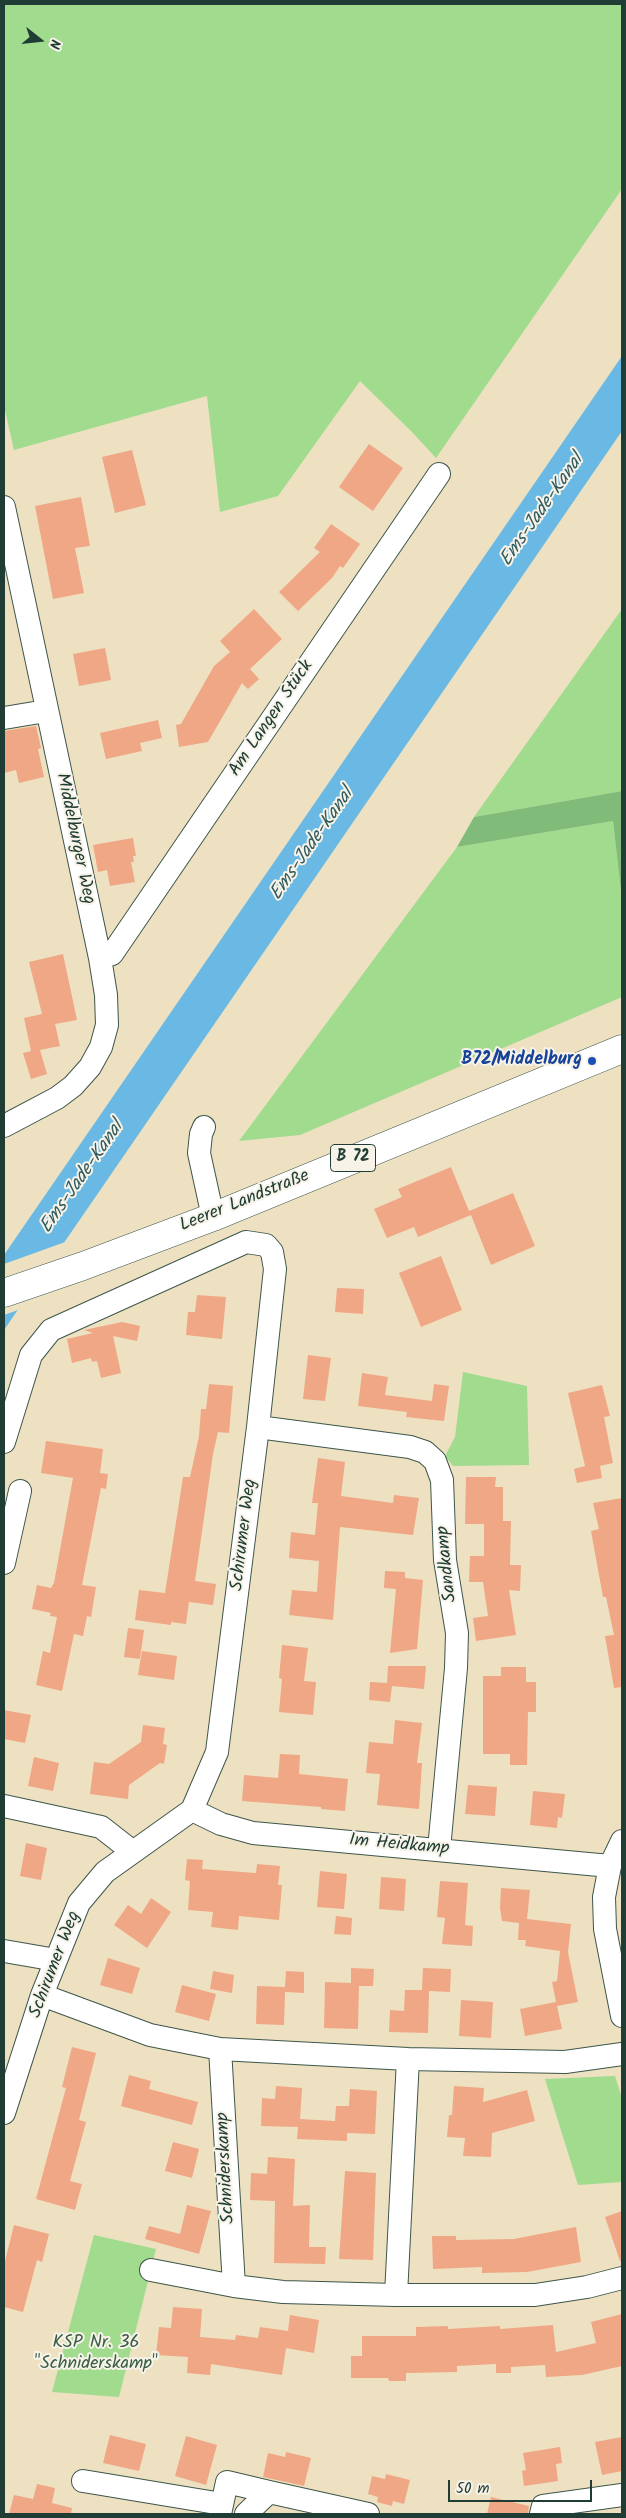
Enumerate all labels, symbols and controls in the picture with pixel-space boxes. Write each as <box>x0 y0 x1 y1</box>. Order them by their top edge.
north arrow <box>15 15 65 65</box>
text: N <box>43 37 66 51</box>
water label: Ems-Jade-Kanal <box>496 451 590 571</box>
street label: Am Langen Stück <box>225 657 319 781</box>
street label: Middelburger Weg <box>50 771 98 907</box>
water label: Ems-Jade-Kanal <box>266 785 360 905</box>
place label: B72/Middelburg <box>461 1050 582 1072</box>
marker: B72/Middelburg <box>586 1055 598 1067</box>
water label: Ems-Jade-Kanal <box>36 1118 130 1238</box>
road number: B 72 <box>330 1144 376 1172</box>
street label: Leerer Landstraße <box>177 1166 313 1238</box>
street label: Schirumer Weg <box>227 1478 263 1592</box>
street label: Sandkamp <box>433 1525 463 1603</box>
street label: Im Heidkamp <box>348 1831 450 1861</box>
street label: Schirumer Weg <box>26 1909 86 2021</box>
street label: Schniderskamp <box>213 2112 241 2224</box>
park label: KSP Nr. 36 "Schniderskamp" <box>34 2333 158 2376</box>
scale bar <box>451 2470 595 2502</box>
text: 50 m <box>456 2477 490 2501</box>

